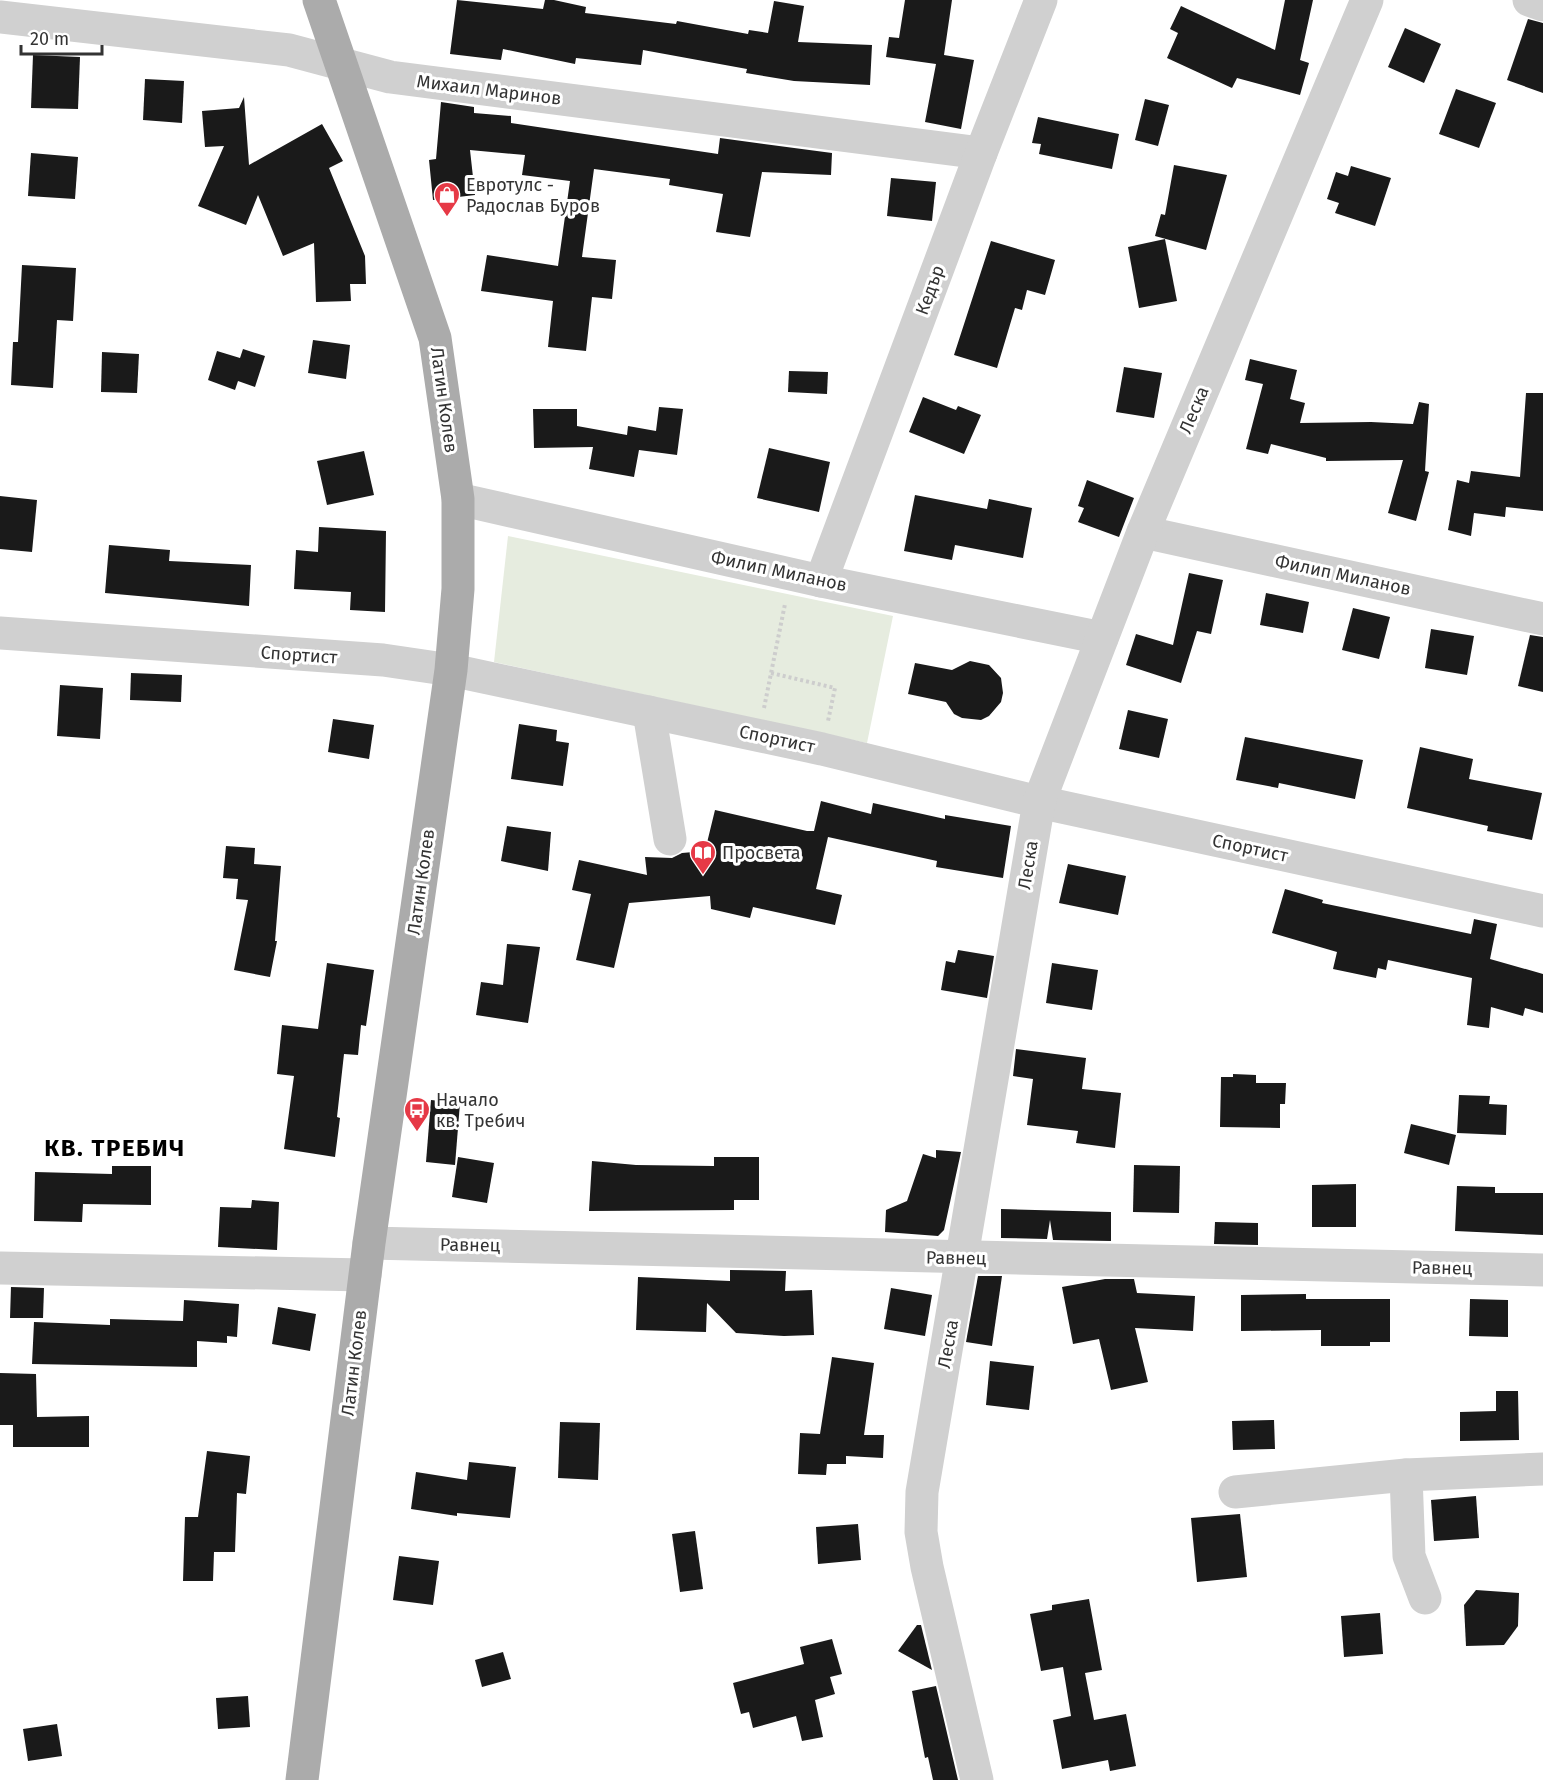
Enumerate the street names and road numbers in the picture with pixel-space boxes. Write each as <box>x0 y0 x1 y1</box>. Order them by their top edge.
street label: Михаил Маринов <box>415 70 563 110</box>
street label: Кедър <box>911 262 949 318</box>
street label: Латин Колев <box>426 346 462 454</box>
street label: Леска <box>1174 383 1214 437</box>
street label: Филип Миланов <box>709 546 849 596</box>
street label: Филип Миланов <box>1273 550 1413 600</box>
street label: Спортист <box>260 641 339 669</box>
street label: Спортист <box>737 720 818 758</box>
street label: Латин Колев <box>403 828 439 936</box>
street label: Спортист <box>1210 829 1291 867</box>
street label: Леска <box>1013 839 1043 891</box>
street label: Равнец <box>440 1233 501 1257</box>
street label: Равнец <box>926 1246 987 1270</box>
street label: Равнец <box>1412 1256 1473 1280</box>
street label: Латин Колев <box>337 1309 371 1417</box>
street label: Леска <box>933 1318 963 1370</box>

